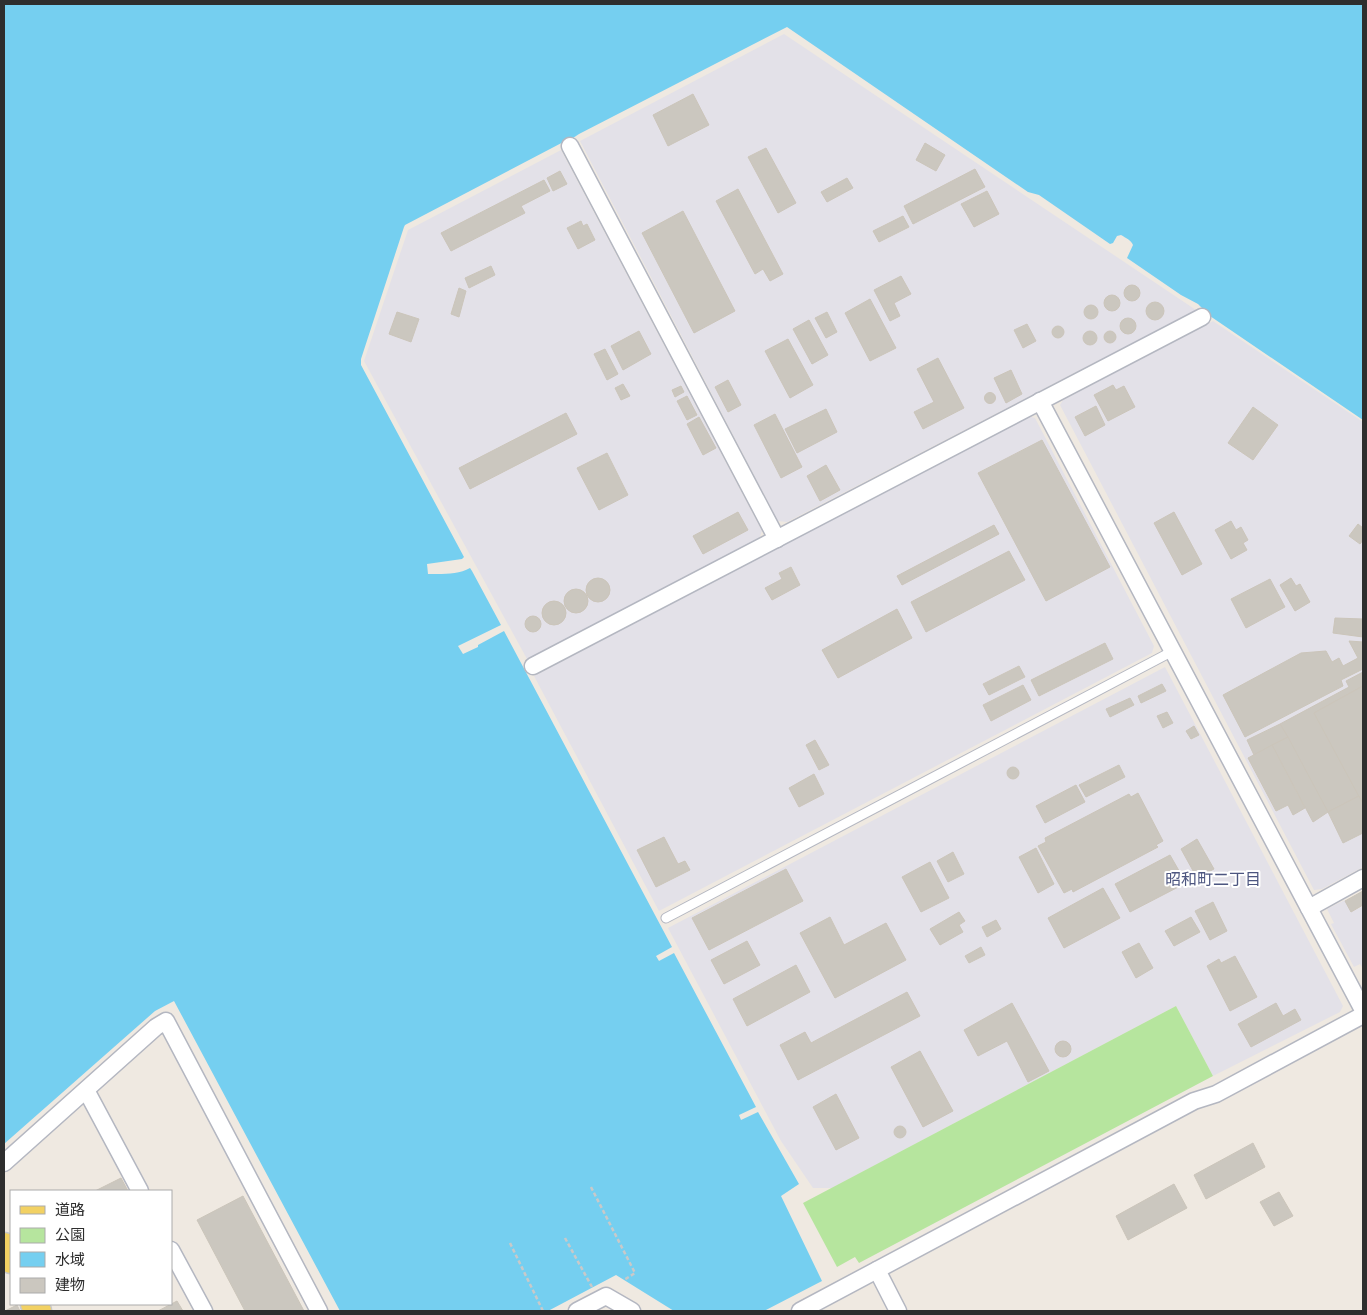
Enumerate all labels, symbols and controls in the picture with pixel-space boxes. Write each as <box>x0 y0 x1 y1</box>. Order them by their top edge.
district label: 昭和町二丁目 <box>1165 870 1261 889</box>
legend <box>10 1190 172 1305</box>
text: 道路 <box>55 1201 85 1219</box>
text: 公園 <box>55 1226 85 1244</box>
text: 水域 <box>55 1251 85 1269</box>
text: 建物 <box>55 1276 85 1294</box>

